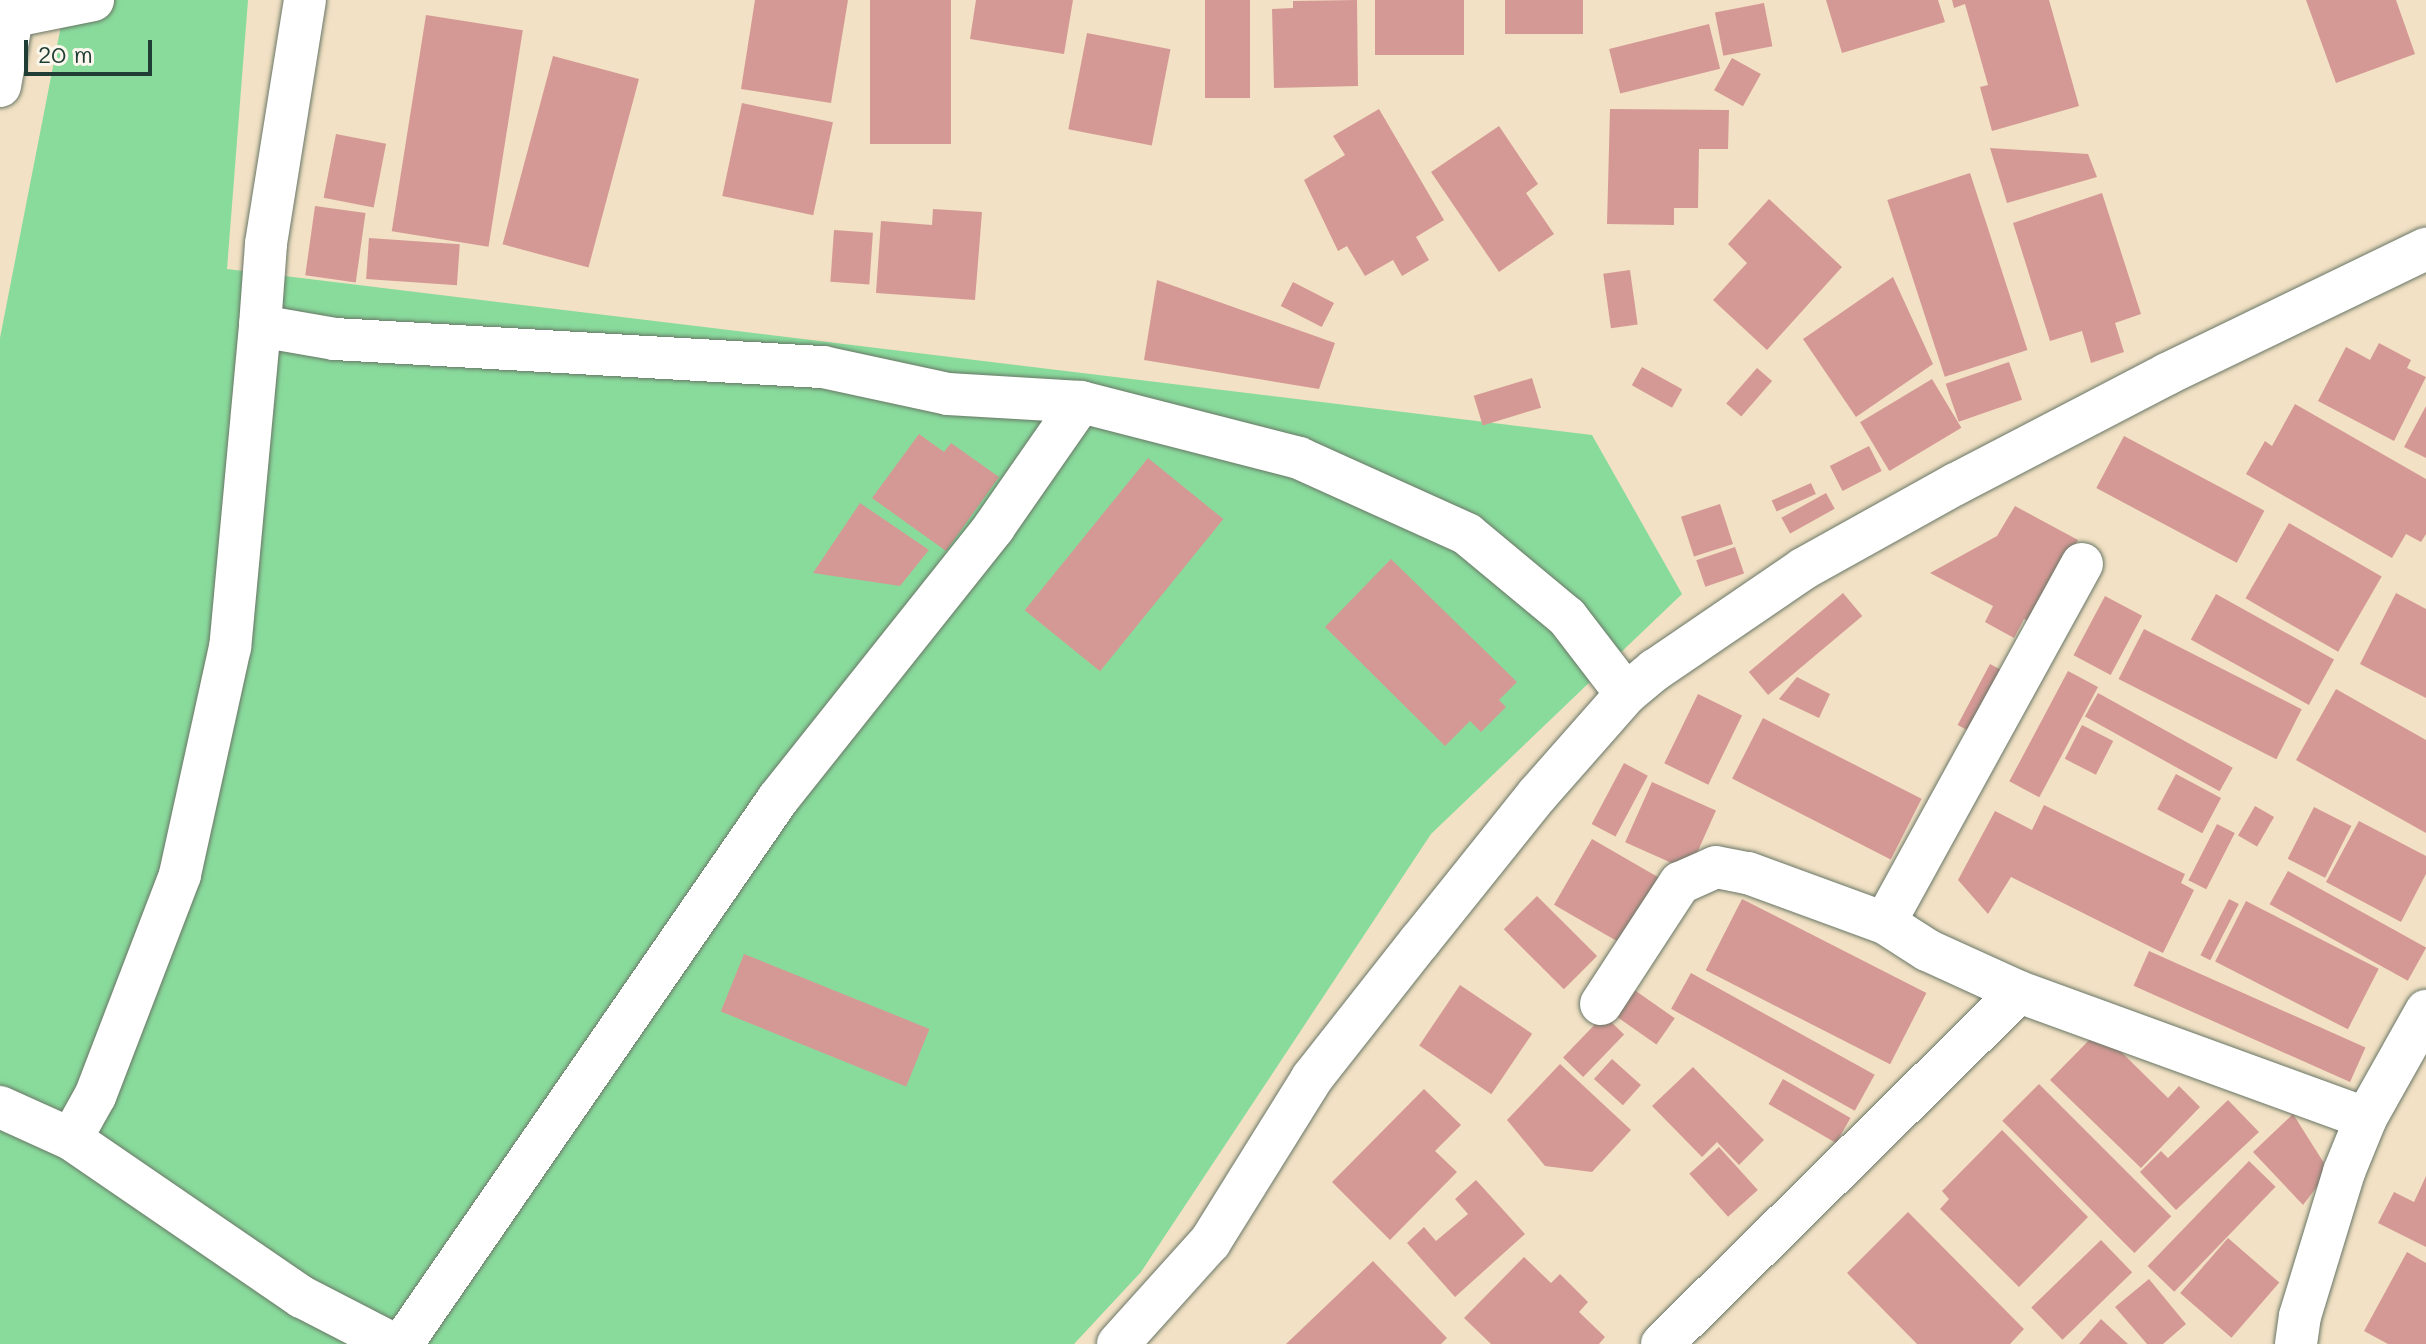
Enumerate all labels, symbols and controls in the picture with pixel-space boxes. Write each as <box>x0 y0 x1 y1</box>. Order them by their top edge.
scale bar <box>28 24 156 74</box>
text: 20 m <box>38 38 93 69</box>

